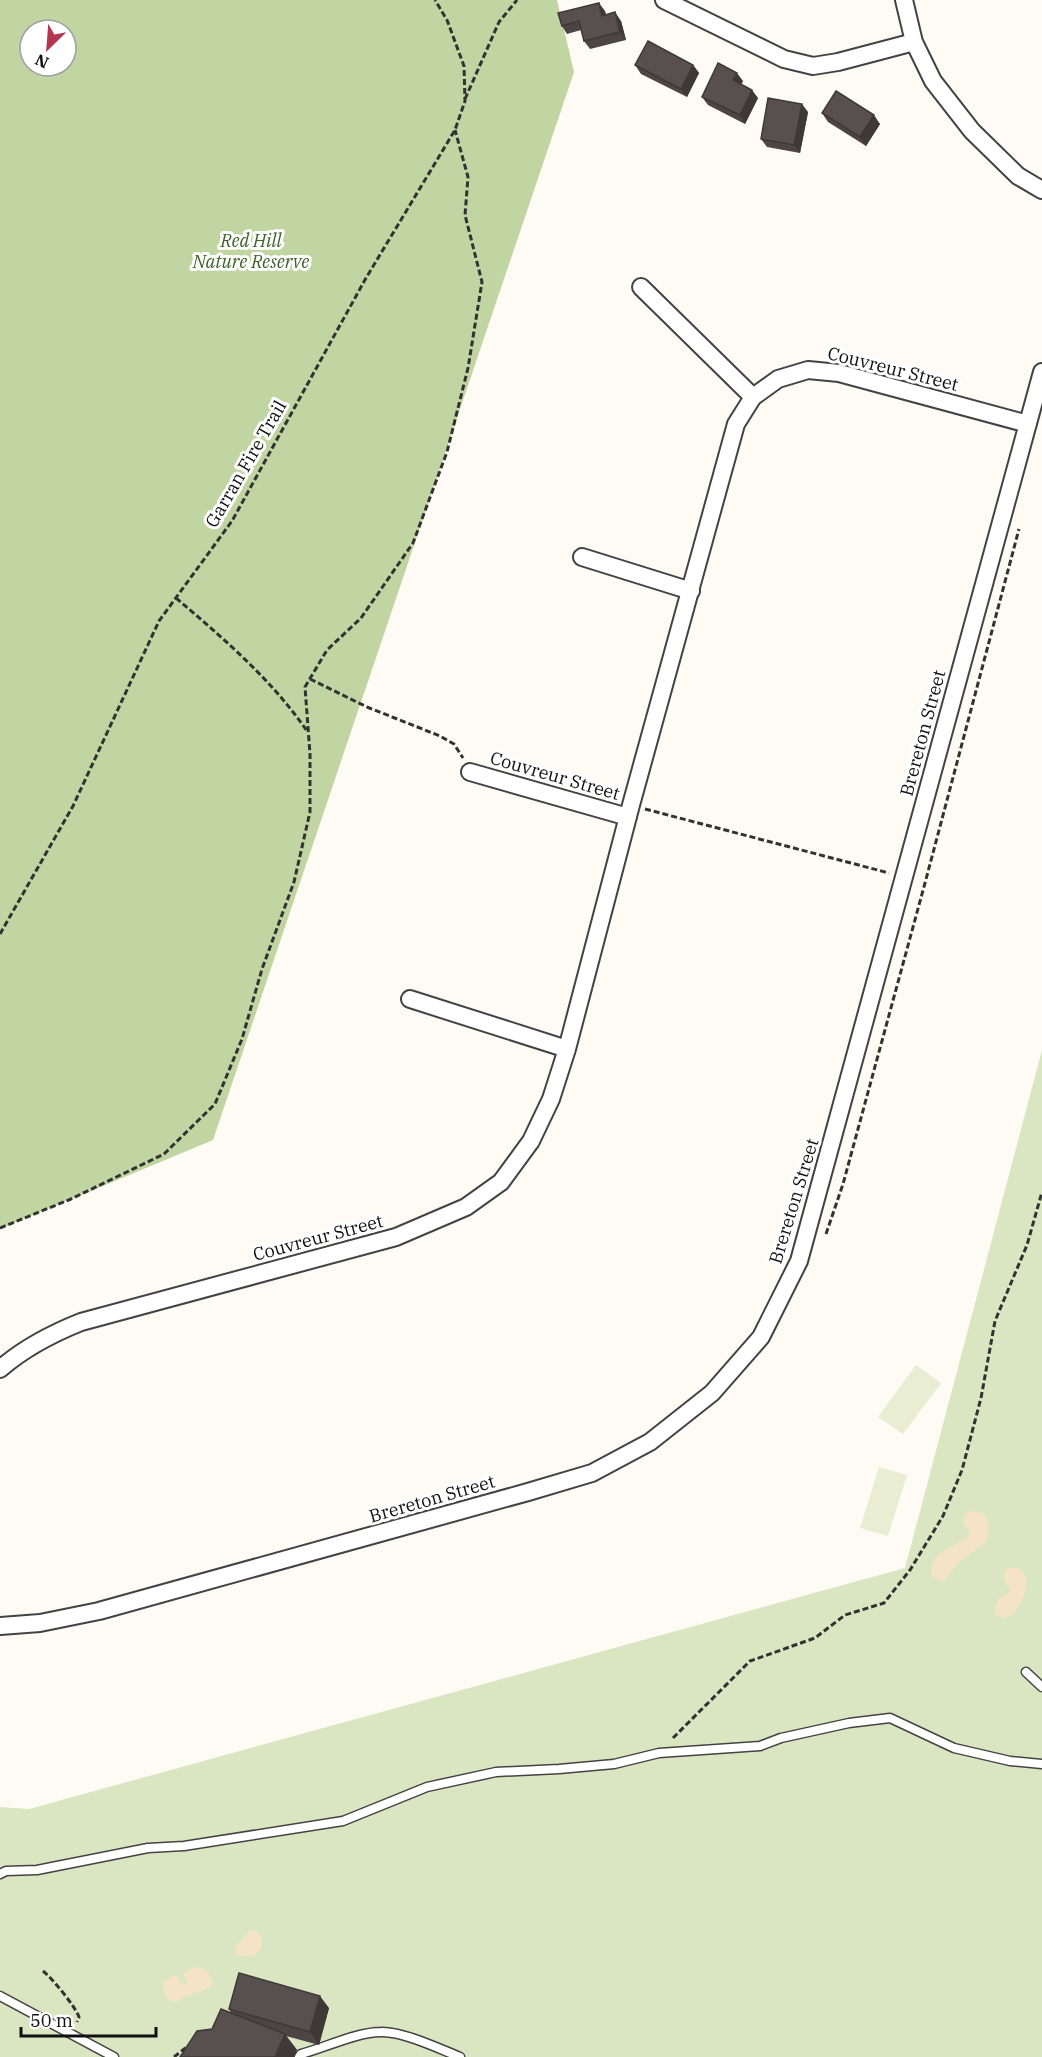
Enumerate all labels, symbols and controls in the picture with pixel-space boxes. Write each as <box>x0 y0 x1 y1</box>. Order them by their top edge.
north arrow <box>18 18 78 78</box>
text: N <box>32 50 52 73</box>
park label: Red Hill Nature Reserve <box>192 229 309 273</box>
street label: Couvreur Street <box>825 341 961 396</box>
street label: Garran Fire Trail <box>200 396 291 531</box>
street label: Brereton Street <box>895 667 950 799</box>
street label: Couvreur Street <box>488 746 623 805</box>
street label: Brereton Street <box>764 1135 824 1266</box>
street label: Couvreur Street <box>250 1209 386 1266</box>
street label: Brereton Street <box>366 1470 498 1527</box>
scale bar <box>21 2000 156 2038</box>
text: 50 m <box>30 2009 73 2032</box>

